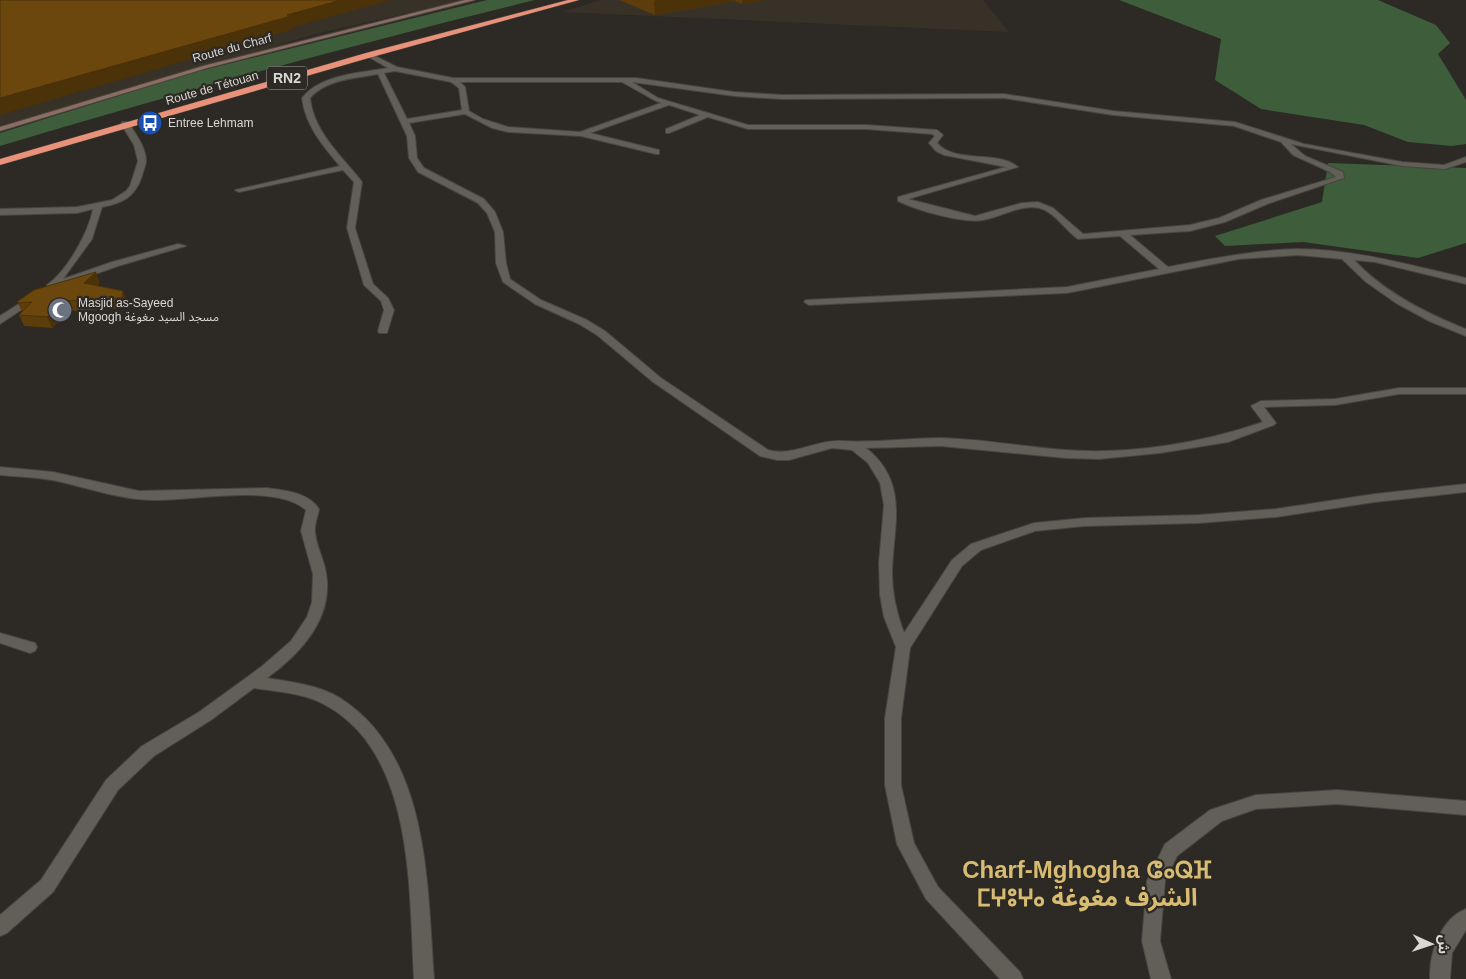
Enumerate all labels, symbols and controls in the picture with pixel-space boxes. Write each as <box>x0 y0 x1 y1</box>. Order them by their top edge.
street label: Route du Charf <box>191 31 274 65</box>
road number: RN2 <box>267 66 307 90</box>
street label: Route de Tétouan <box>164 68 260 108</box>
bus stop icon: Entree Lehmam <box>137 110 163 136</box>
place label: Entree Lehmam <box>168 116 253 130</box>
place label: Masjid as-Sayeed Mgoogh مسجد السيد مغوغة <box>78 296 219 324</box>
mosque icon: Masjid as-Sayeed Mgoogh مسجد السيد مغوغة <box>47 297 73 323</box>
district label: Charf-Mghogha ⵛⴰⵕⴼ ⵎⵖⵓⵖⴰ الشرف مغوغة <box>962 856 1212 912</box>
north arrow <box>1406 919 1456 969</box>
text: ش <box>1435 935 1452 955</box>

